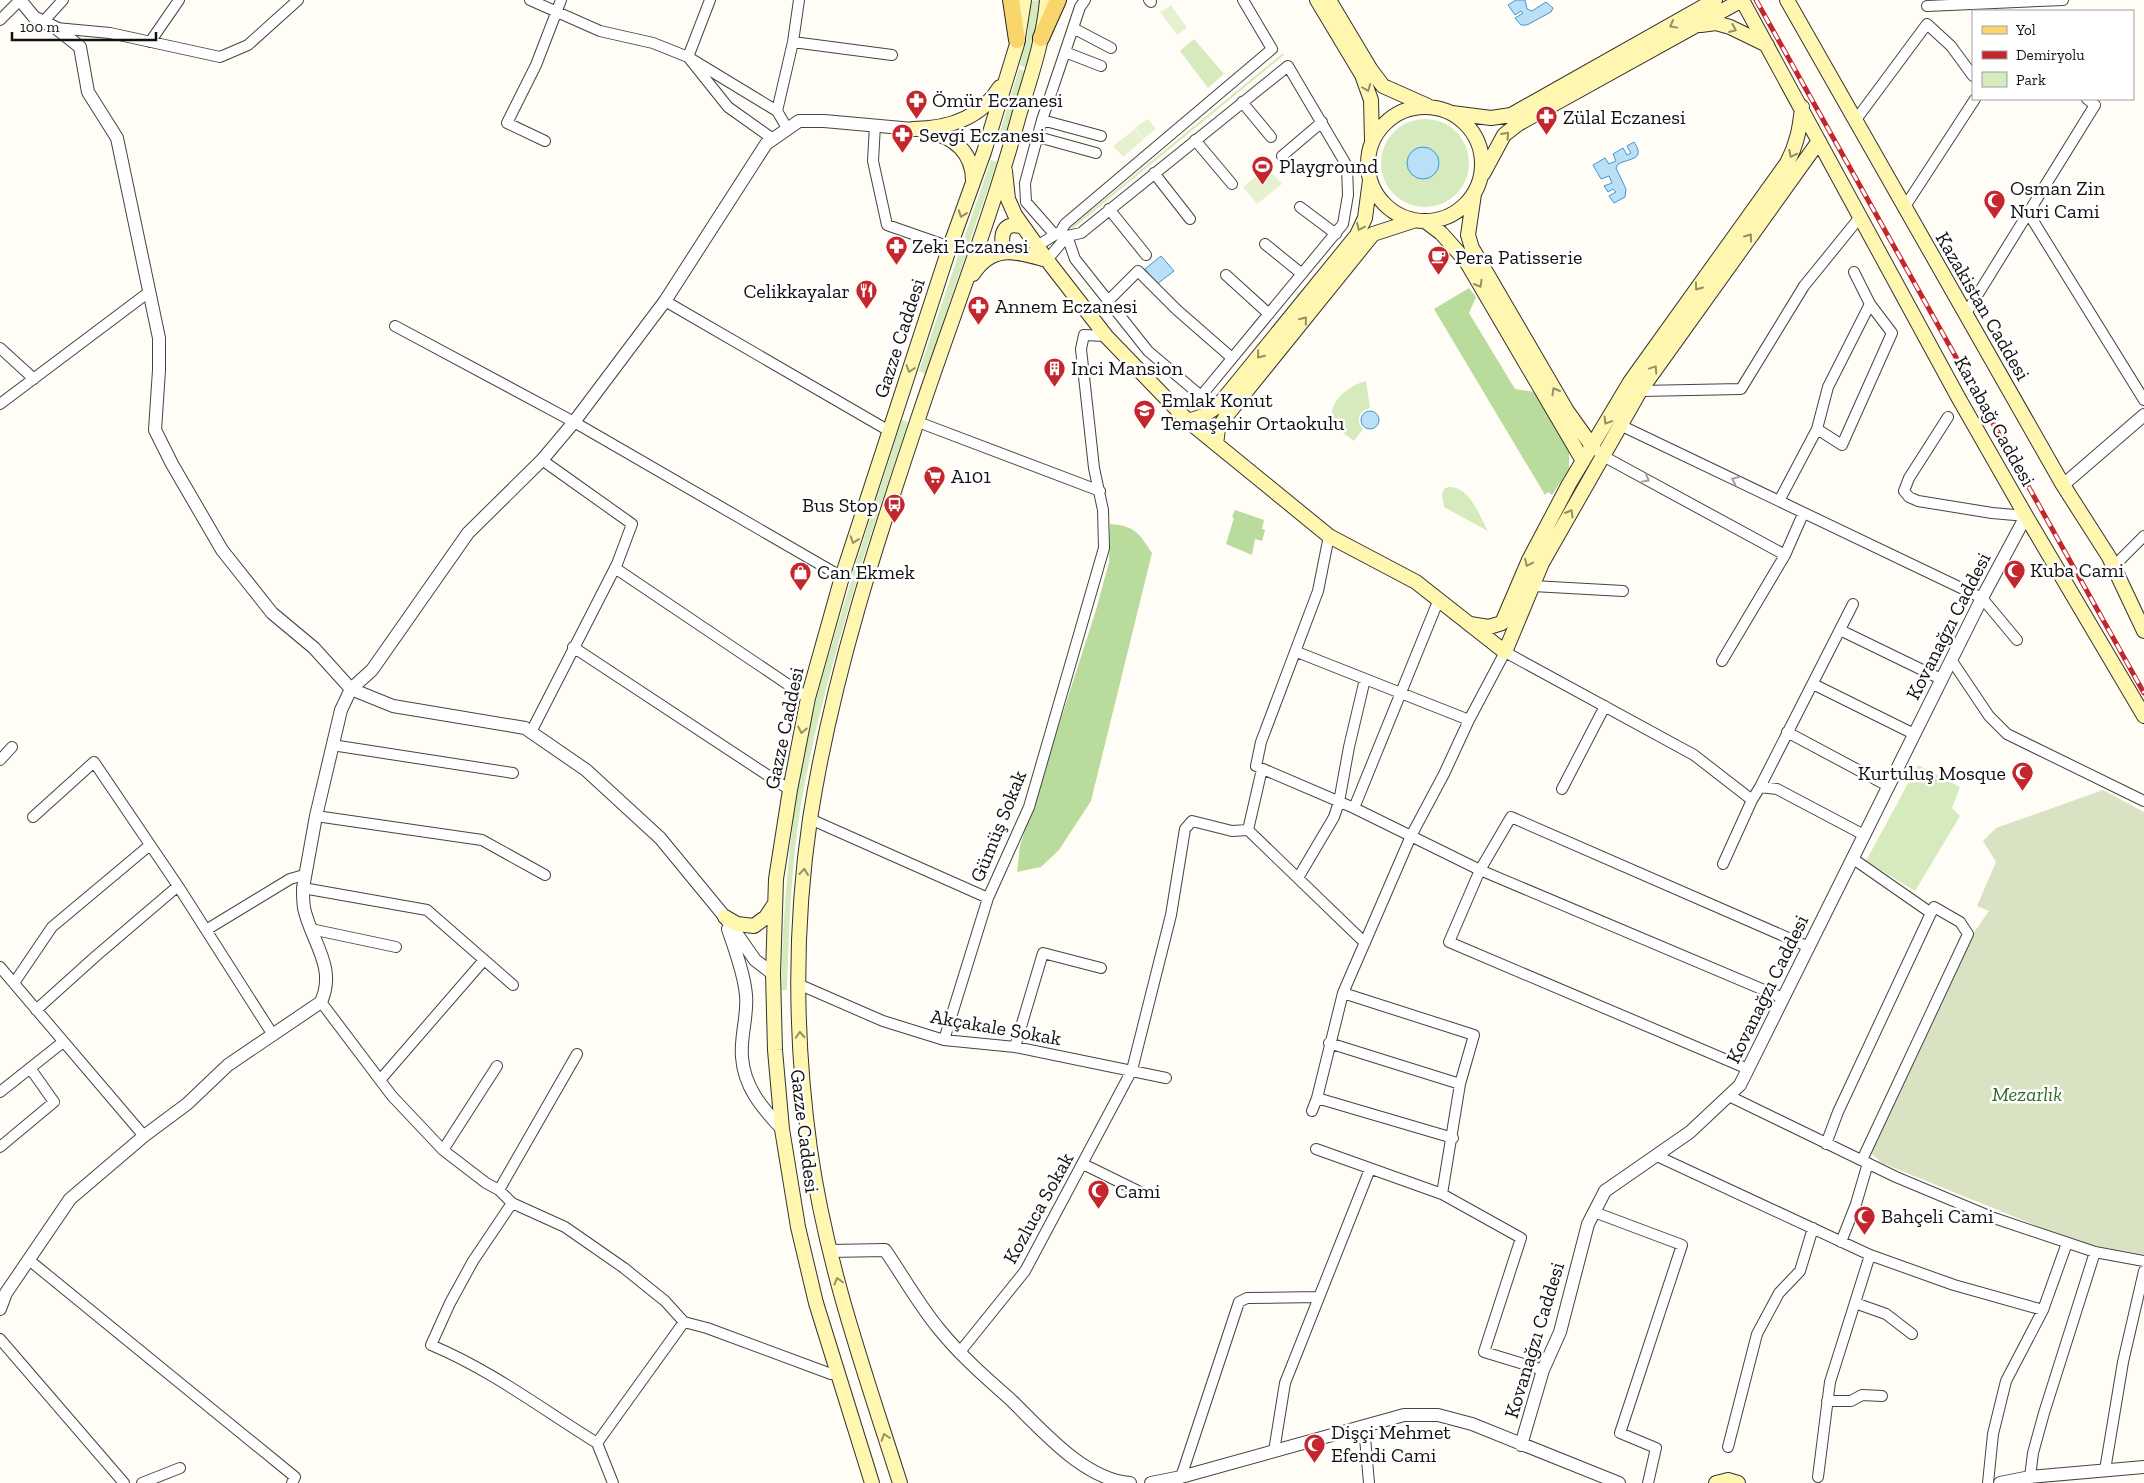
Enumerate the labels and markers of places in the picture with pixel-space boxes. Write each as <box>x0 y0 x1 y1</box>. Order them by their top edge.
pharmacy icon: Ömür Eczanesi <box>904 88 928 119</box>
place label: Ömür Eczanesi <box>932 88 1063 112</box>
pharmacy icon: Zülal Eczanesi <box>1535 105 1559 136</box>
place label: Zülal Eczanesi <box>1563 105 1686 129</box>
pharmacy icon: Sevgi Eczanesi <box>891 123 915 154</box>
place label: Sevgi Eczanesi <box>919 123 1045 147</box>
sports icon: Playground <box>1251 154 1275 185</box>
place label: Playground <box>1279 154 1378 178</box>
place label: Osman Zin Nuri Cami <box>2010 176 2105 223</box>
mosque icon: Osman Zin Nuri Cami <box>1982 188 2006 219</box>
pharmacy icon: Zeki Eczanesi <box>884 234 908 265</box>
place label: Zeki Eczanesi <box>912 234 1029 258</box>
cafe icon: Pera Patisserie <box>1427 245 1451 276</box>
place label: Pera Patisserie <box>1455 245 1582 269</box>
place label: Celikkayalar <box>743 279 850 303</box>
restaurant icon: Celikkayalar <box>854 279 878 310</box>
pharmacy icon: Annem Eczanesi <box>967 294 991 325</box>
place label: Annem Eczanesi <box>995 294 1138 318</box>
building icon: Inci Mansion <box>1043 356 1067 387</box>
place label: Inci Mansion <box>1071 356 1183 380</box>
place label: Emlak Konut Temaşehir Ortaokulu <box>1161 388 1345 435</box>
school or university icon: Emlak Konut Temaşehir Ortaokulu <box>1133 399 1157 430</box>
supermarket icon: A101 <box>923 464 947 495</box>
place label: A101 <box>951 464 991 488</box>
place label: Bus Stop <box>802 493 878 517</box>
bus stop icon: Bus Stop <box>882 493 906 524</box>
mosque icon: Kuba Cami <box>2002 558 2026 589</box>
place label: Kuba Cami <box>2030 558 2125 582</box>
shop icon: Can Ekmek <box>789 560 813 591</box>
place label: Can Ekmek <box>817 560 915 584</box>
place label: Kurtuluş Mosque <box>1858 761 2006 785</box>
mosque icon: Kurtuluş Mosque <box>2010 761 2034 792</box>
mosque icon: Cami <box>1087 1179 1111 1210</box>
place label: Cami <box>1115 1179 1161 1203</box>
mosque icon: Bahçeli Cami <box>1853 1204 1877 1235</box>
place label: Bahçeli Cami <box>1881 1204 1994 1228</box>
place label: Dişçi Mehmet Efendi Cami <box>1331 1420 1451 1467</box>
mosque icon: Dişçi Mehmet Efendi Cami <box>1303 1432 1327 1463</box>

